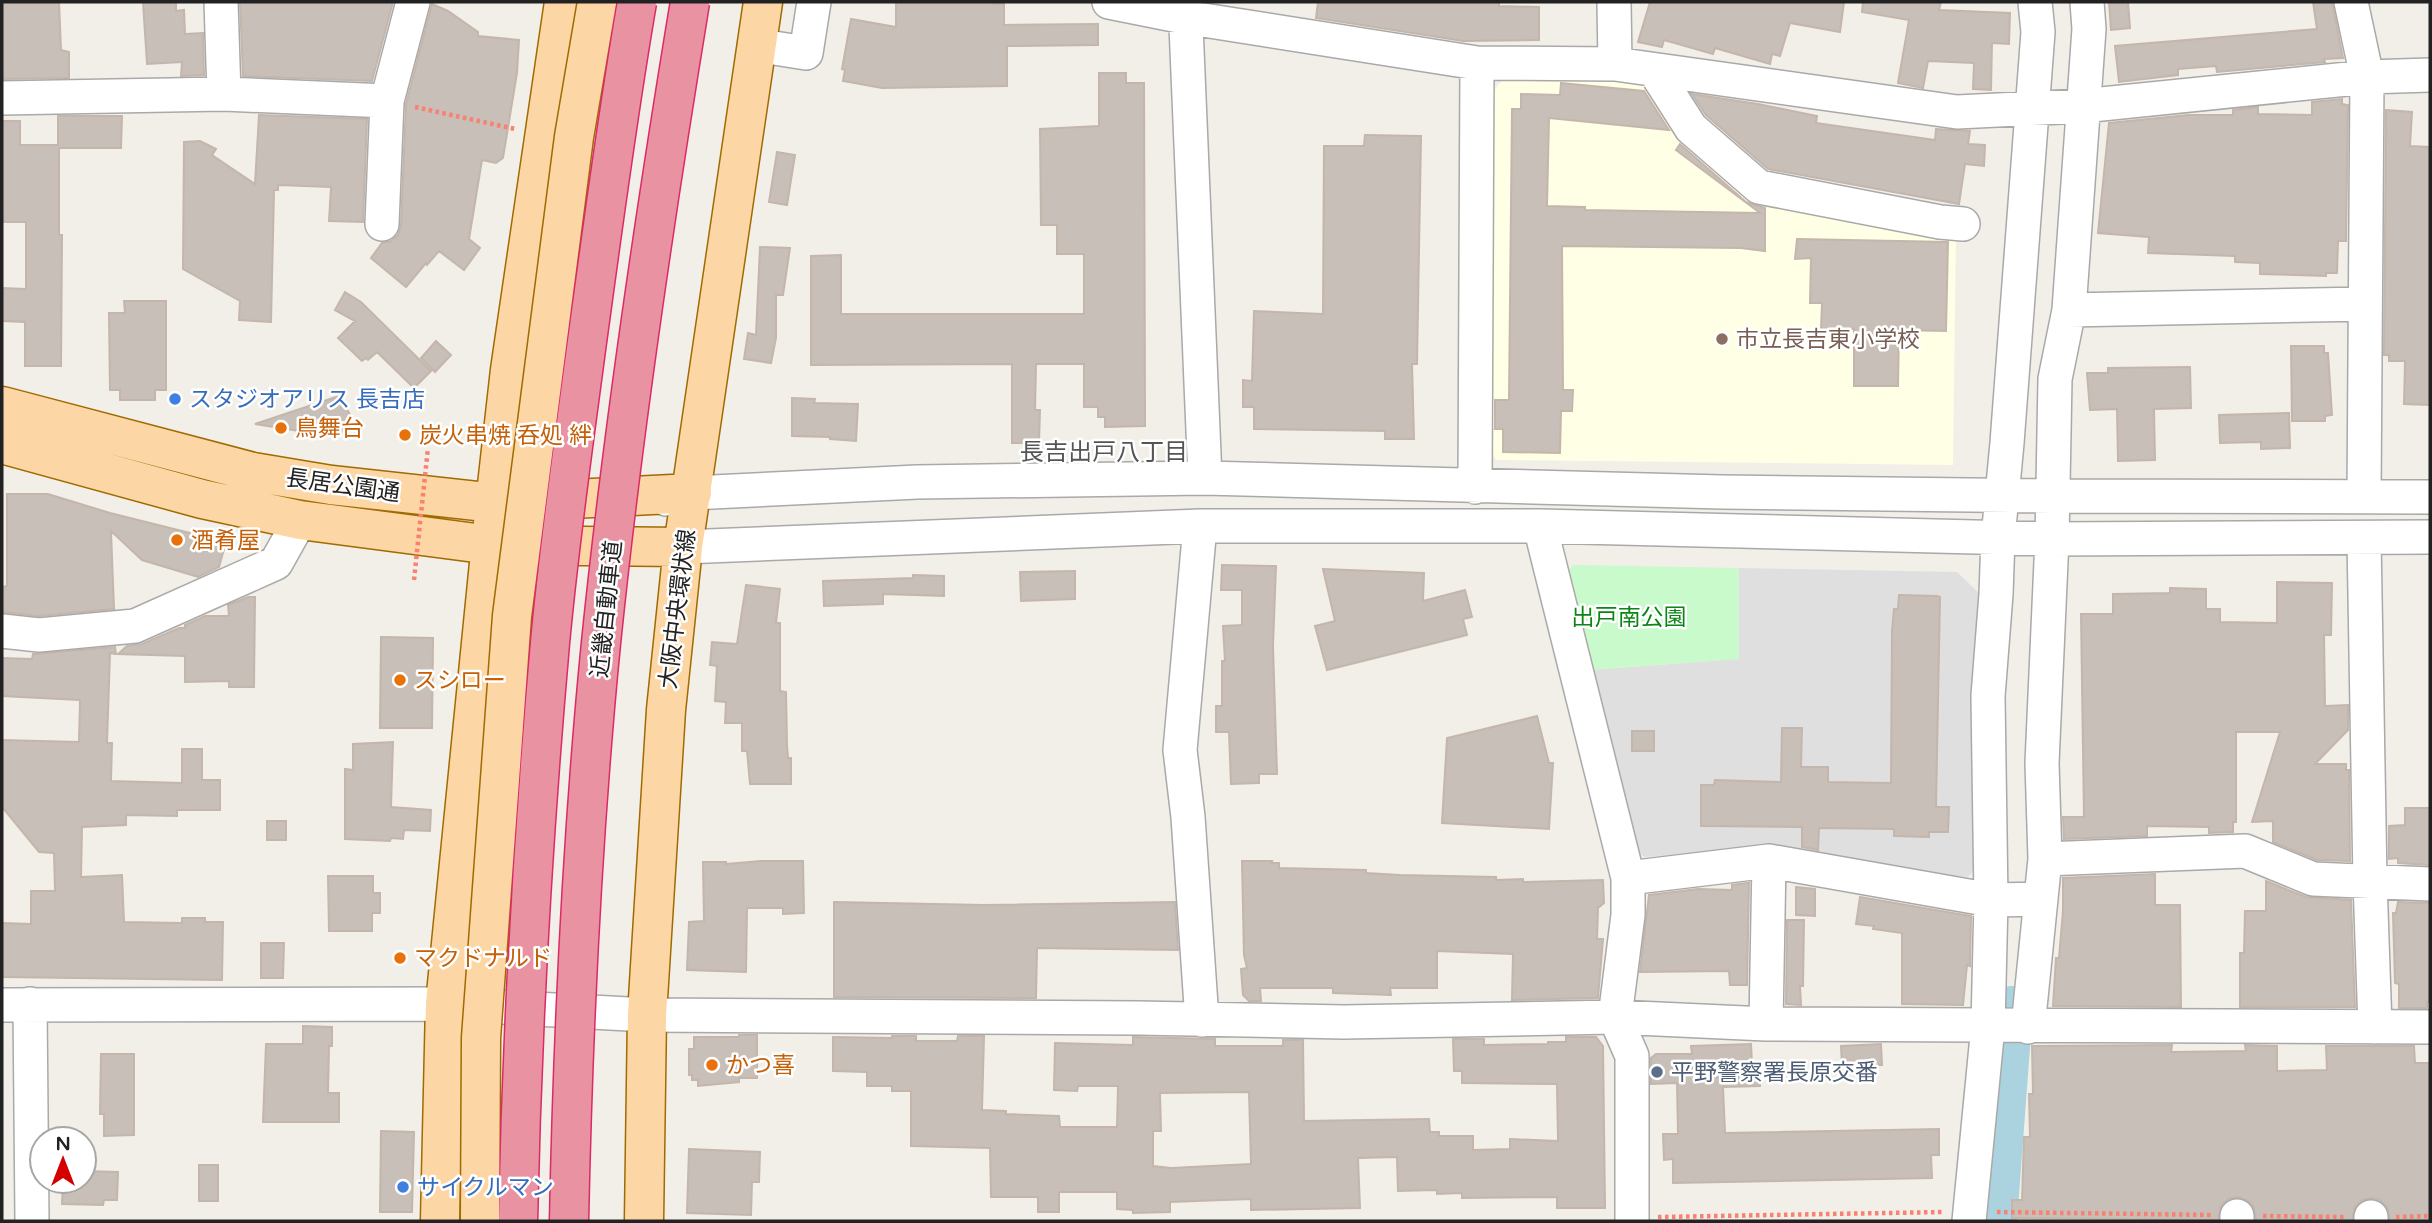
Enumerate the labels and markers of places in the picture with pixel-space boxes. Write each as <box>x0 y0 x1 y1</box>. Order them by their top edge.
place label: 市立長吉東小学校 <box>1736 326 1920 354</box>
marker: 市立長吉東小学校 <box>1714 331 1730 347</box>
place label: スタジオアリス 長吉店 <box>189 386 425 414</box>
marker: スタジオアリス 長吉店 <box>167 391 183 407</box>
place label: 鳥舞台 <box>295 415 364 443</box>
marker: 鳥舞台 <box>273 420 289 436</box>
place label: 炭火串焼 呑処 絆 <box>419 422 592 450</box>
marker: 炭火串焼 呑処 絆 <box>397 427 413 443</box>
place label: 酒肴屋 <box>191 527 260 555</box>
marker: 酒肴屋 <box>169 532 185 548</box>
place label: スシロー <box>414 667 506 695</box>
marker: スシロー <box>392 672 408 688</box>
place label: マクドナルド <box>414 945 552 973</box>
marker: マクドナルド <box>392 950 408 966</box>
place label: かつ喜 <box>726 1052 795 1080</box>
marker: かつ喜 <box>704 1057 720 1073</box>
place label: 平野警察署長原交番 <box>1671 1059 1878 1087</box>
marker: 平野警察署長原交番 <box>1649 1064 1665 1080</box>
place label: サイクルマン <box>417 1174 554 1202</box>
marker: サイクルマン <box>395 1179 411 1195</box>

